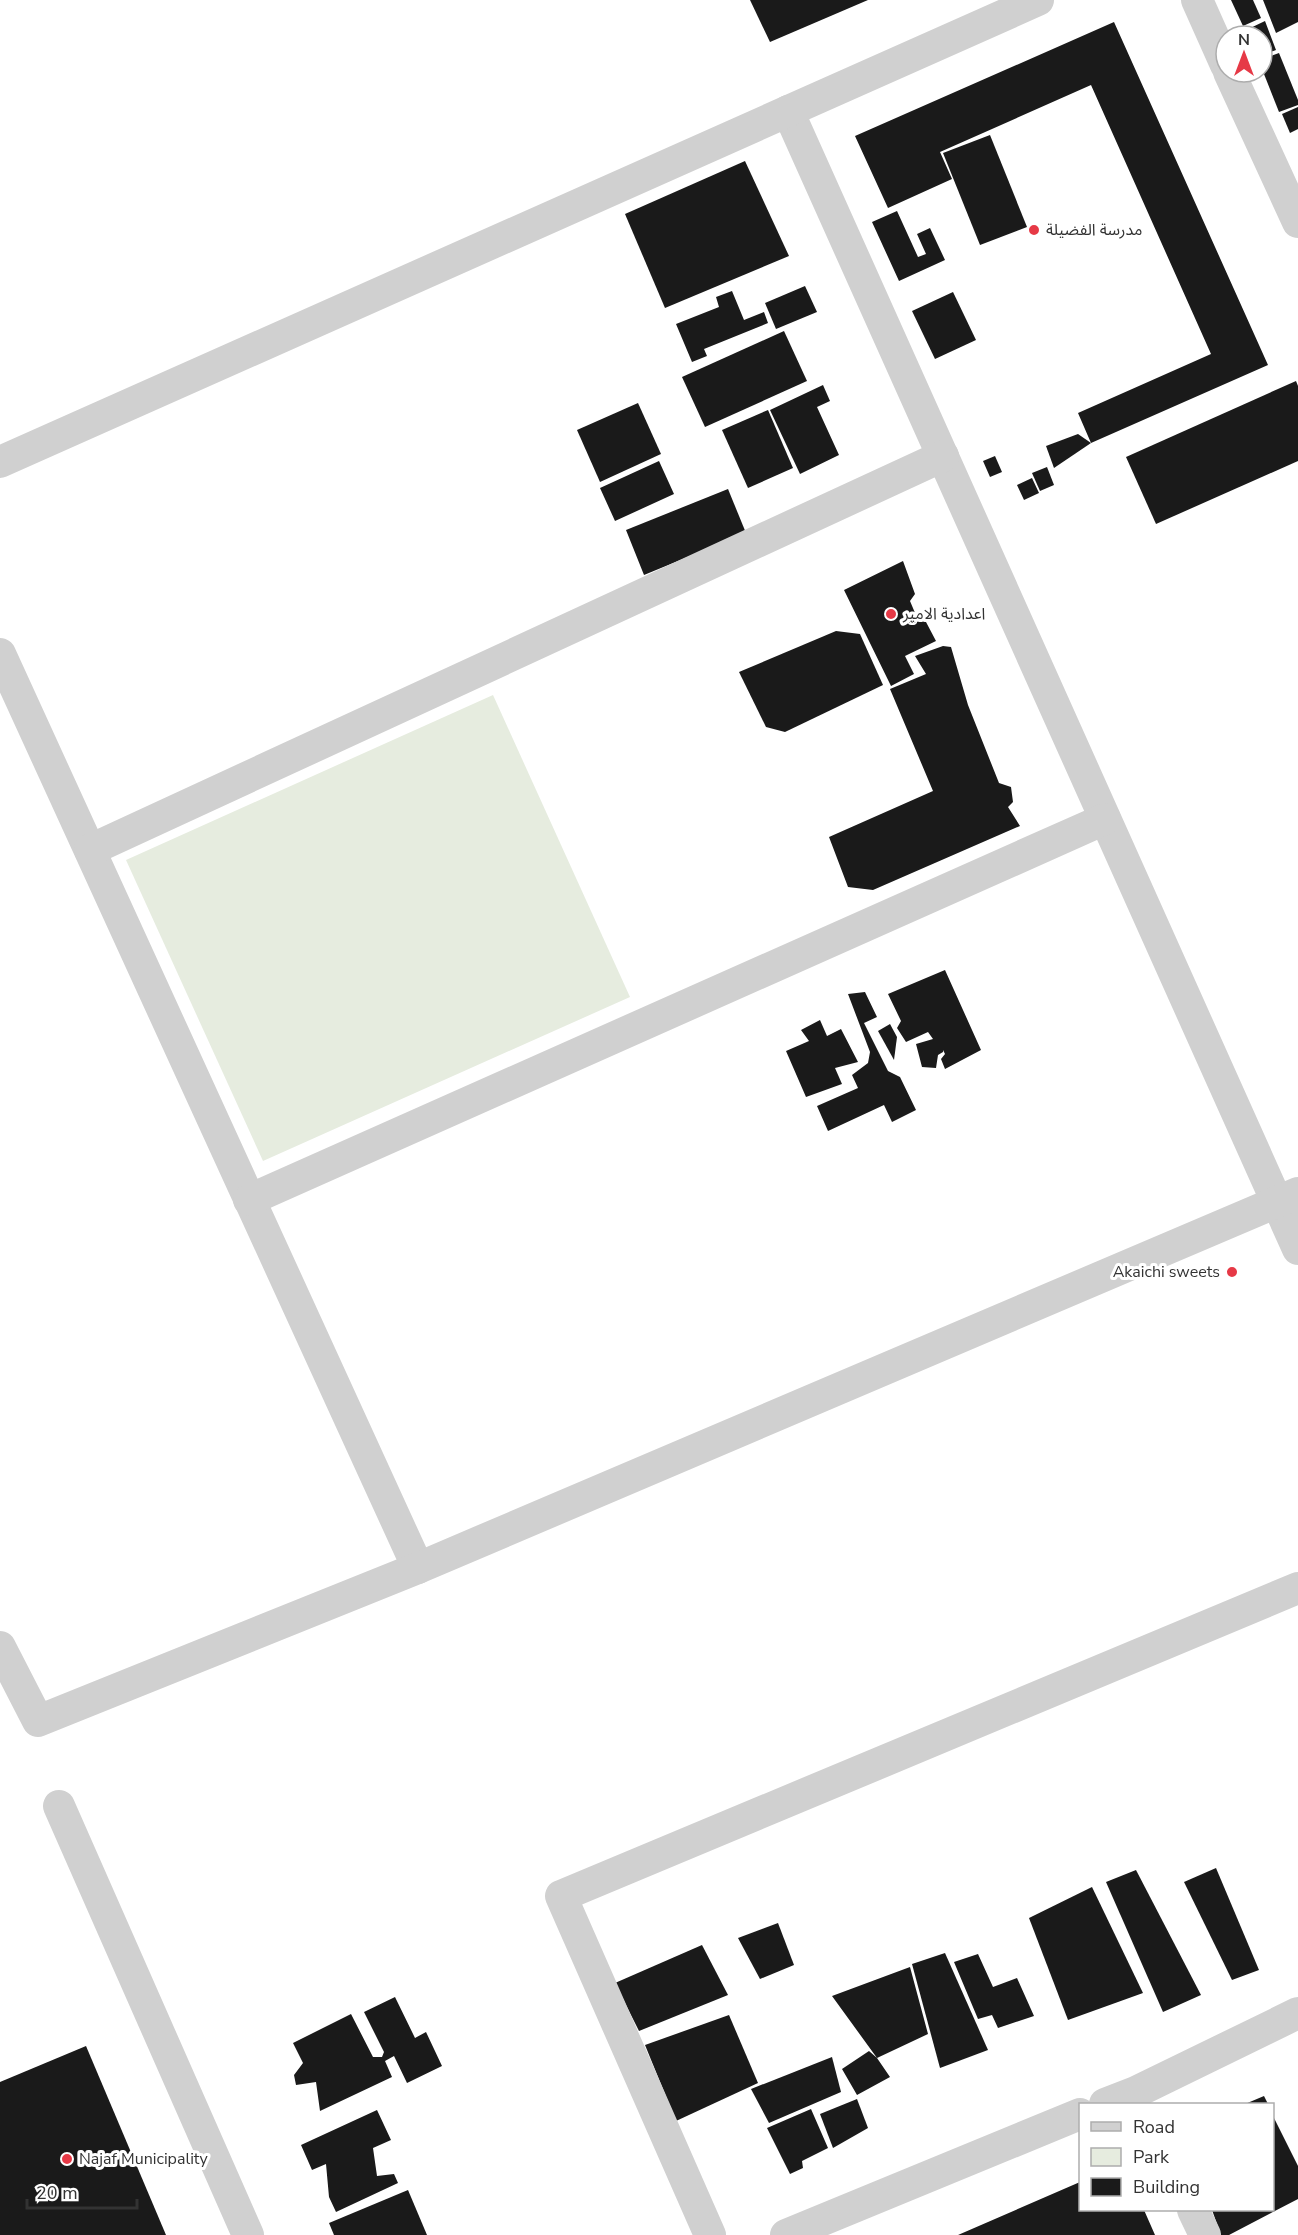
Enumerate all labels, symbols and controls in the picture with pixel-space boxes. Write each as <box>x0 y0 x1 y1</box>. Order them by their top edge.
north arrow <box>1214 24 1274 84</box>
text: N <box>1238 29 1250 51</box>
place label: مدرسة الفضيلة <box>1046 219 1142 241</box>
marker: مدرسة الفضيلة <box>1027 223 1041 237</box>
place label: اعدادية الامير <box>902 603 985 625</box>
marker: اعدادية الامير <box>884 607 898 621</box>
place label: Akaichi sweets <box>1113 1261 1220 1283</box>
marker: Akaichi sweets <box>1225 1265 1239 1279</box>
legend <box>1079 2103 1274 2211</box>
text: Road <box>1133 2115 1175 2139</box>
text: Park <box>1133 2145 1170 2169</box>
place label: Najaf Municipality <box>79 2148 209 2170</box>
marker: Najaf Municipality <box>60 2152 74 2166</box>
scale bar <box>27 2172 136 2210</box>
text: Building <box>1133 2175 1200 2199</box>
text: 20 m <box>36 2181 78 2205</box>

